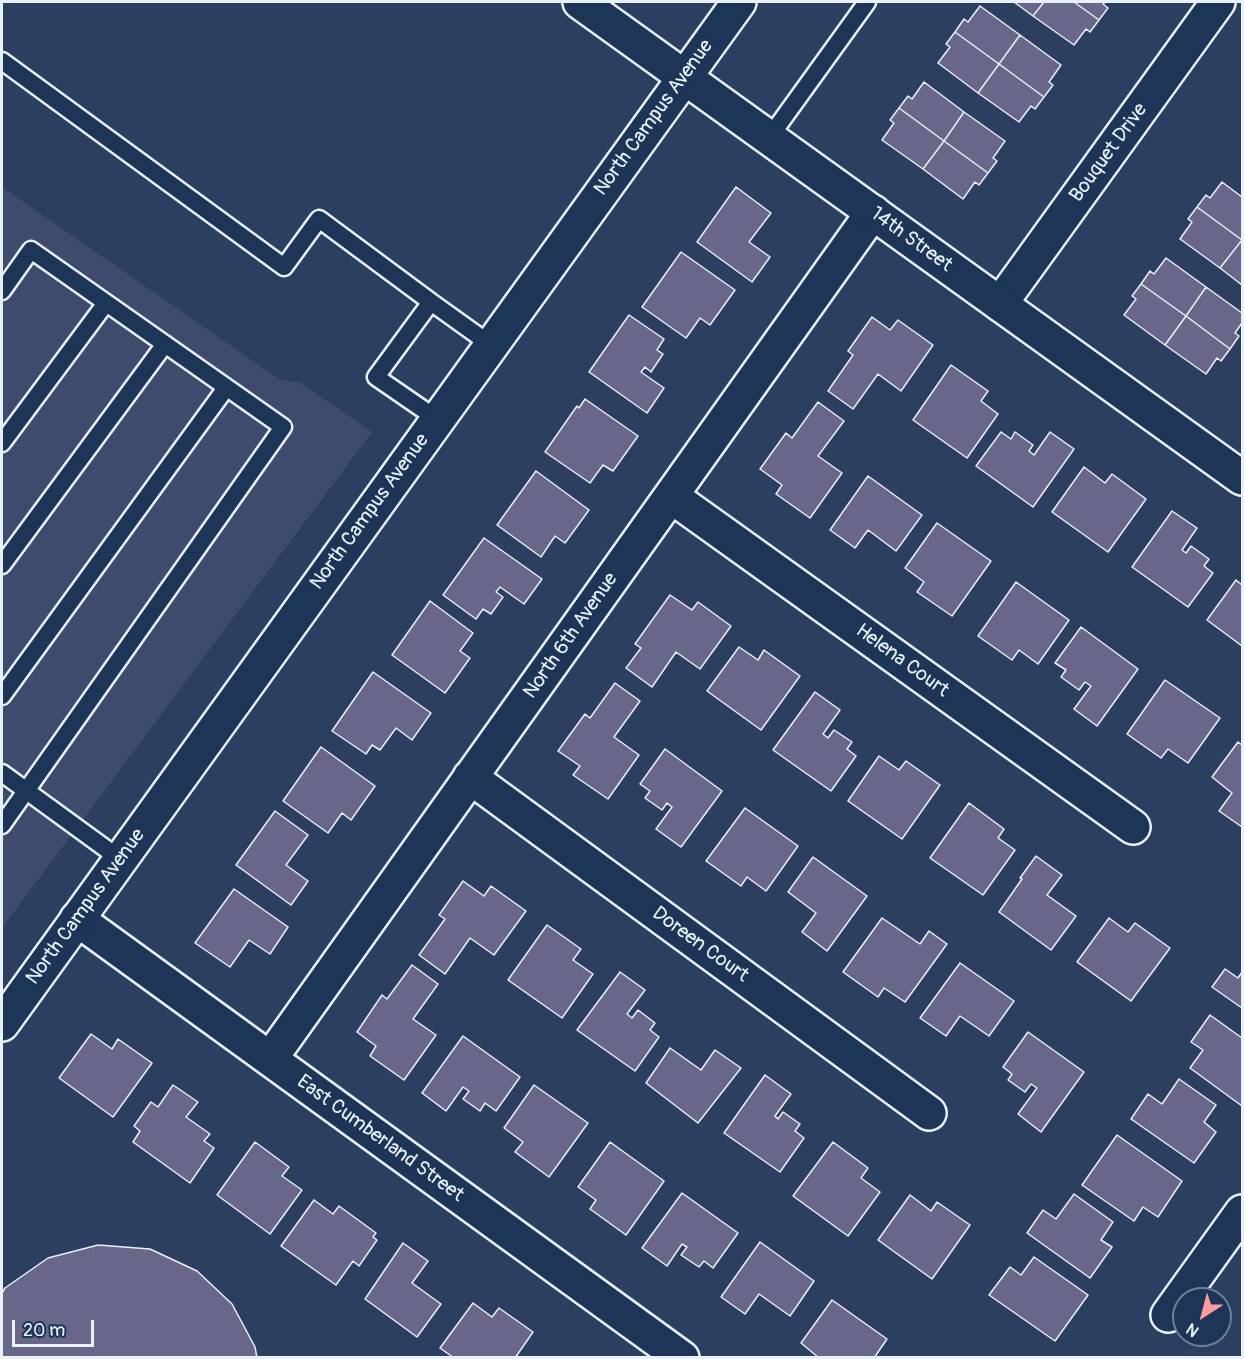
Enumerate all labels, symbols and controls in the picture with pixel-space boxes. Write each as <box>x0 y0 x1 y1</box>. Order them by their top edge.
street label: North Campus Avenue <box>589 35 719 201</box>
street label: Bouquet Drive <box>1065 99 1153 207</box>
street label: 14th Street <box>865 202 957 278</box>
street label: North Campus Avenue <box>305 429 435 595</box>
street label: North 6th Avenue <box>519 568 623 704</box>
street label: Helena Court <box>851 619 953 703</box>
street label: North Campus Avenue <box>21 824 151 990</box>
street label: Doreen Court <box>647 902 753 988</box>
street label: East Cumberland Street <box>292 1070 468 1208</box>
north arrow <box>1172 1287 1232 1347</box>
scale bar <box>15 1308 98 1346</box>
text: 20 m <box>23 1319 65 1342</box>
text: N <box>1182 1319 1203 1341</box>

